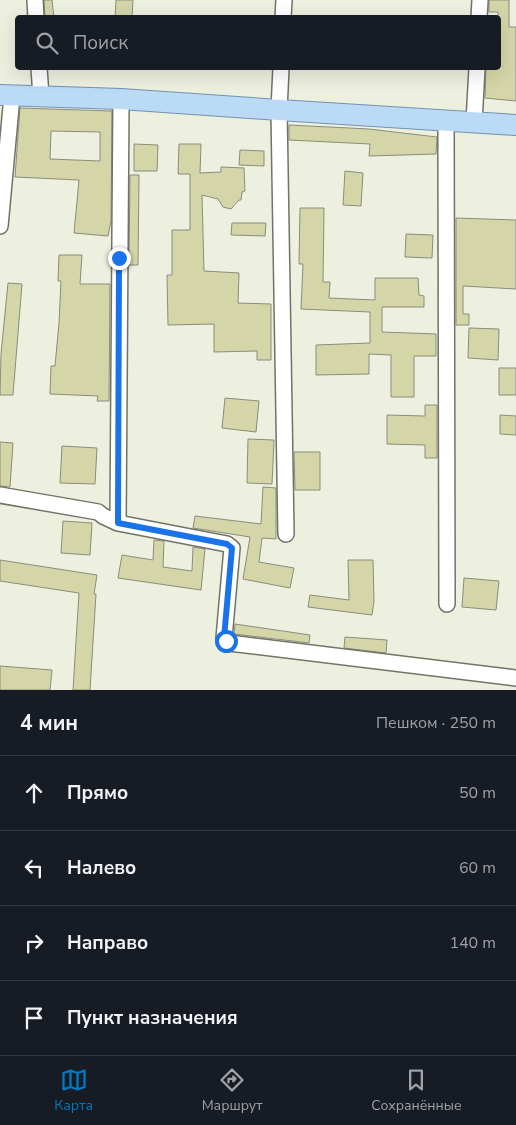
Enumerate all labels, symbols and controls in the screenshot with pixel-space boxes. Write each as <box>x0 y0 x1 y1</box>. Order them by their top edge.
search box <box>15 15 501 70</box>
icon: search <box>33 29 61 57</box>
text: Поиск <box>73 30 128 56</box>
route end <box>108 247 131 270</box>
route start <box>215 630 238 653</box>
text: 4 мин <box>20 709 78 737</box>
text: Пешком · 250 m <box>376 712 496 734</box>
icon: ahead <box>20 779 48 807</box>
text: Прямо <box>67 780 128 806</box>
text: 50 m <box>459 782 496 804</box>
icon: left <box>20 854 48 882</box>
text: Налево <box>67 855 136 881</box>
text: 60 m <box>459 857 496 879</box>
icon: right <box>20 929 48 957</box>
text: Направо <box>67 930 148 956</box>
text: 140 m <box>449 932 496 954</box>
icon: arrive <box>20 1004 48 1032</box>
text: Пункт назначения <box>67 1005 238 1031</box>
tab: Карта <box>54 1066 93 1115</box>
tab: Маршрут <box>202 1066 262 1115</box>
tab: Сохранённые <box>371 1066 462 1115</box>

